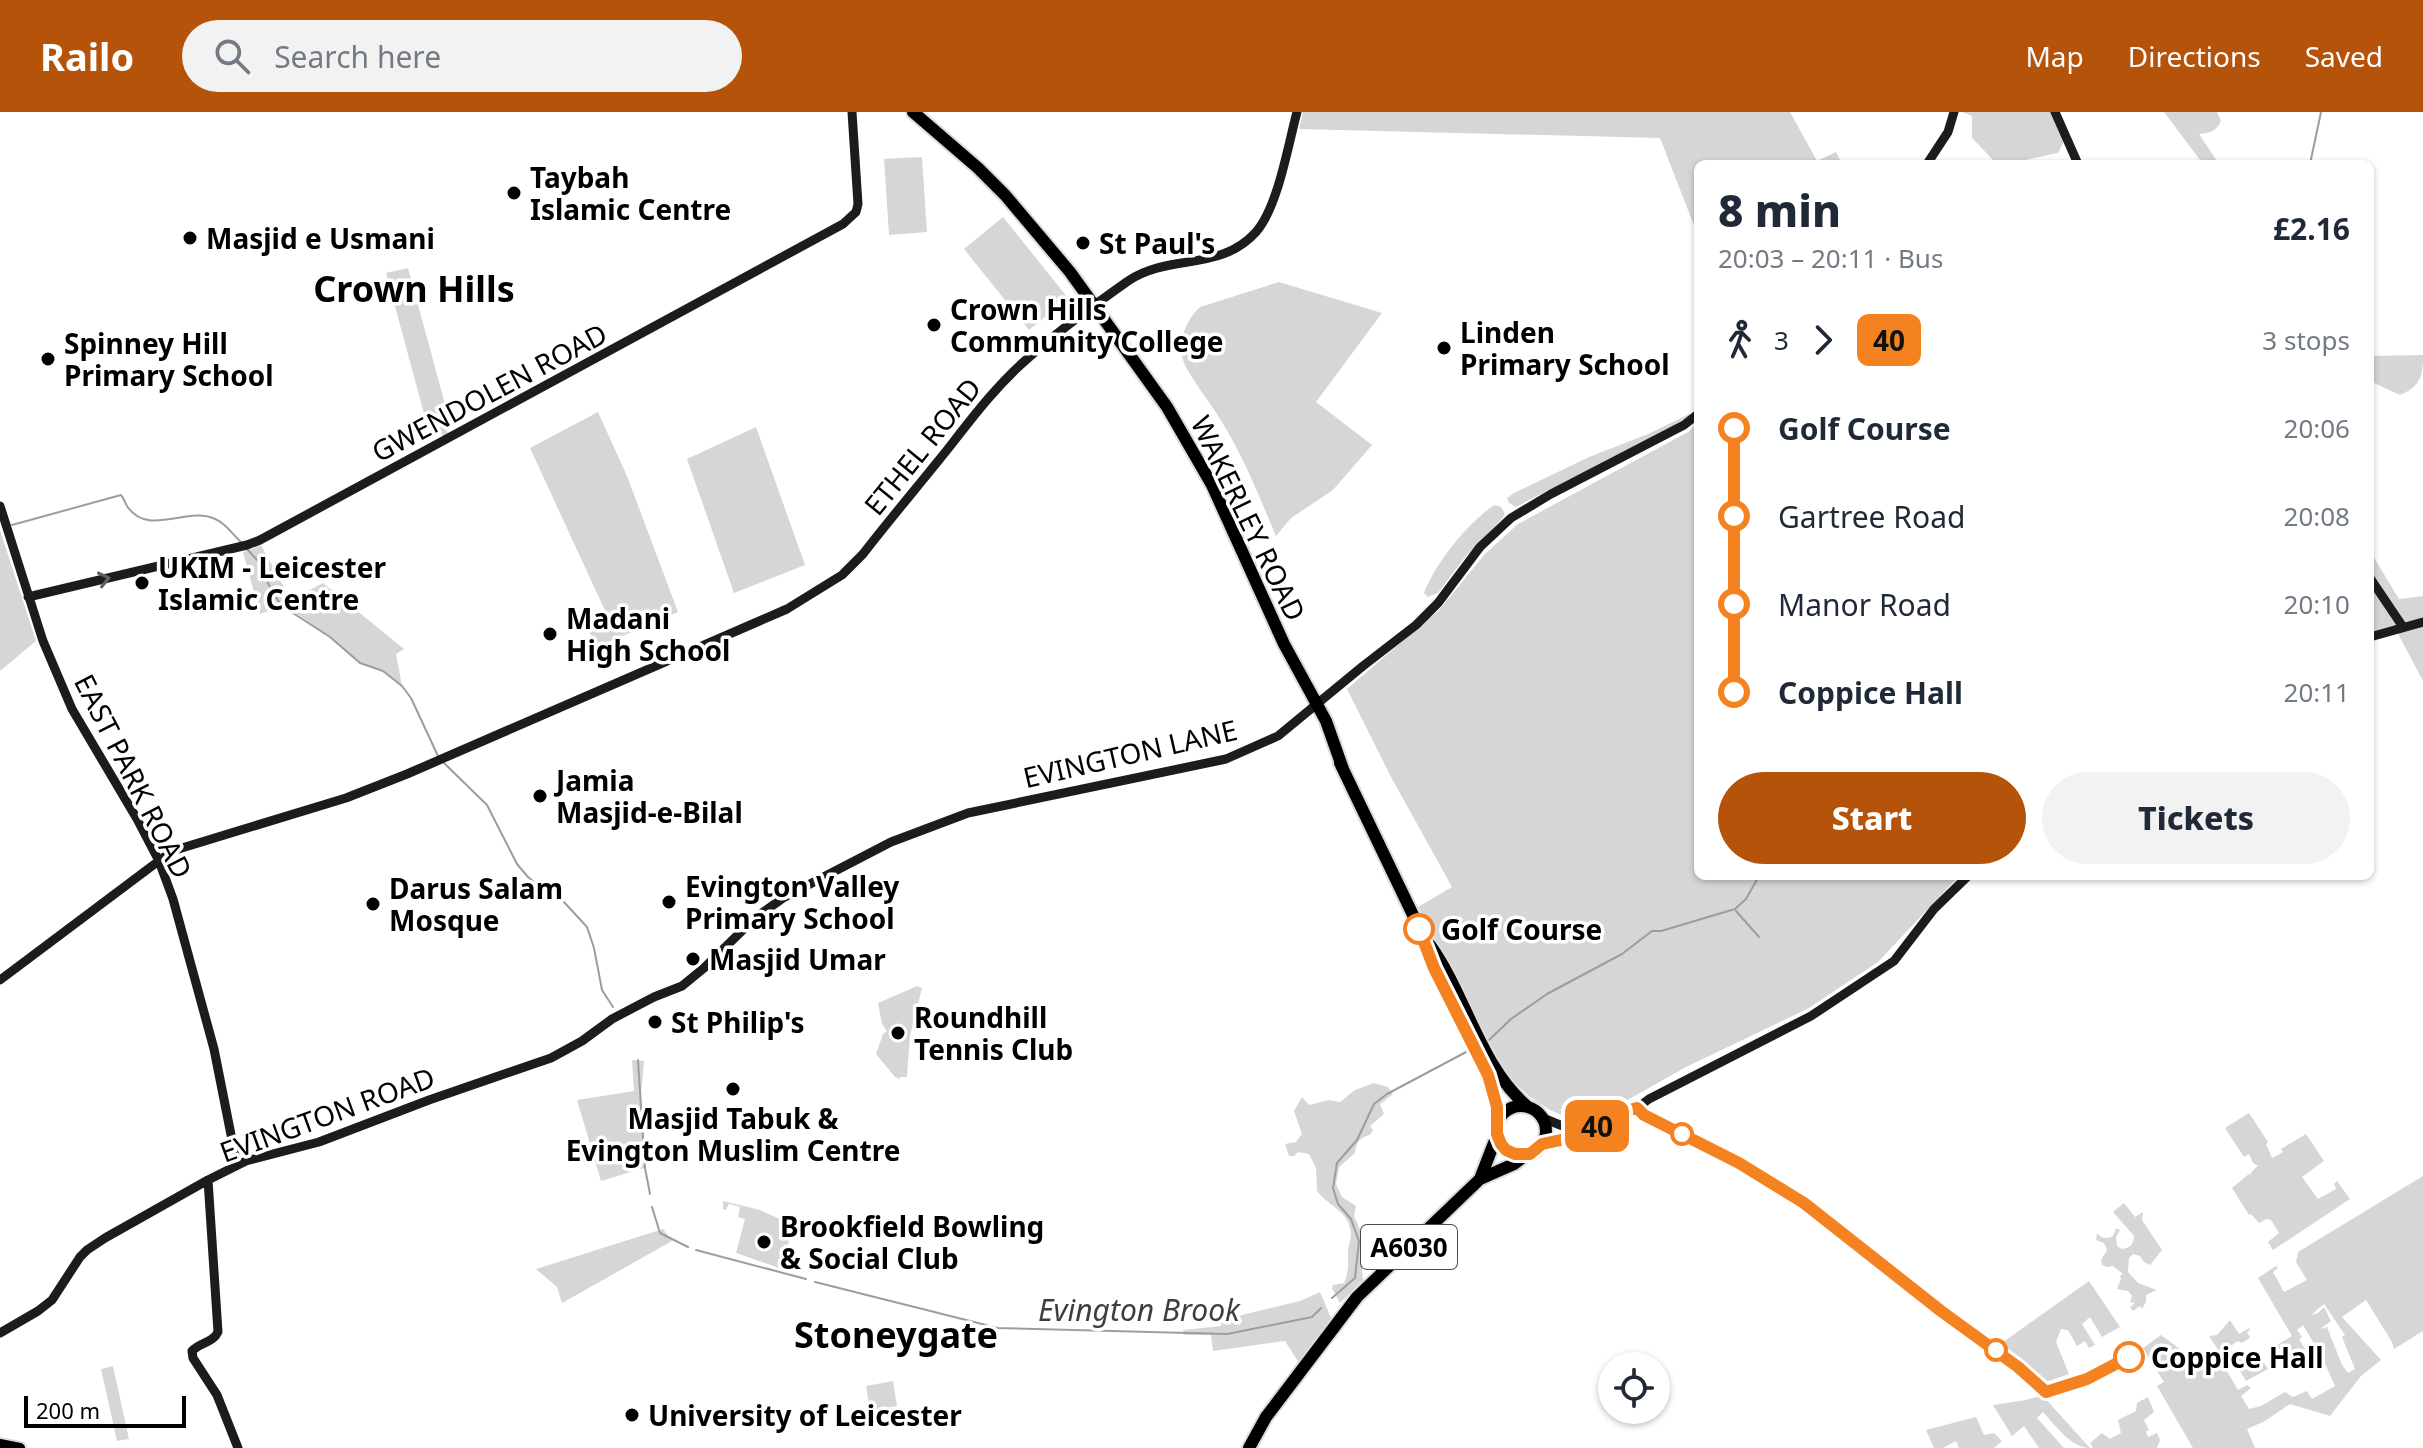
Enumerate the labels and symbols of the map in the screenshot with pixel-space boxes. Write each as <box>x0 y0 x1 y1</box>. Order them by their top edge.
place label: Taybah Islamic Centre <box>530 158 731 228</box>
marker: Taybah Islamic Centre <box>505 184 523 202</box>
place label: Masjid e Usmani <box>206 219 435 257</box>
place label: St Paul's <box>1099 224 1215 262</box>
marker: Masjid e Usmani <box>181 229 199 247</box>
marker: St Paul's <box>1074 234 1092 252</box>
district label: Crown Hills <box>313 264 515 313</box>
place label: Crown Hills Community College <box>950 290 1224 360</box>
place label: Linden Primary School <box>1460 313 1670 383</box>
street label: GWENDOLEN ROAD <box>365 314 613 470</box>
marker: Crown Hills Community College <box>925 316 943 334</box>
place label: Spinney Hill Primary School <box>64 324 274 394</box>
marker: Linden Primary School <box>1435 339 1453 357</box>
marker: Spinney Hill Primary School <box>39 350 57 368</box>
street label: ETHEL ROAD <box>855 369 989 523</box>
street label: WAKERLEY ROAD <box>1183 409 1315 627</box>
place label: UKIM - Leicester Islamic Centre <box>158 548 386 618</box>
one-way arrow <box>97 572 111 589</box>
marker: UKIM - Leicester Islamic Centre <box>133 574 151 592</box>
place label: Madani High School <box>566 599 730 669</box>
marker: Madani High School <box>541 625 559 643</box>
street label: EAST PARK ROAD <box>66 667 202 885</box>
street label: EVINGTON LANE <box>1019 710 1241 796</box>
place label: Jamia Masjid-e-Bilal <box>553 761 743 831</box>
marker: Jamia Masjid-e-Bilal <box>531 787 549 805</box>
place label: Evington Valley Primary School <box>685 867 899 937</box>
place label: Darus Salam Mosque <box>389 869 563 939</box>
marker: Evington Valley Primary School <box>660 893 678 911</box>
marker: Darus Salam Mosque <box>364 895 382 913</box>
place label: Golf Course <box>1441 910 1602 948</box>
marker: Golf Course <box>1404 914 1434 944</box>
place label: Masjid Umar <box>709 940 886 978</box>
marker: Masjid Umar <box>684 950 702 968</box>
place label: Roundhill Tennis Club <box>914 998 1073 1068</box>
place label: St Philip's <box>671 1003 805 1041</box>
marker: St Philip's <box>646 1013 664 1031</box>
marker: Roundhill Tennis Club <box>889 1024 907 1042</box>
street label: EVINGTON ROAD <box>214 1057 440 1171</box>
marker: Masjid Tabuk & Evington Muslim Centre <box>724 1080 742 1098</box>
place label: Masjid Tabuk & Evington Muslim Centre <box>566 1099 900 1169</box>
line badge: 40 <box>1561 1100 1633 1152</box>
unlabelled marker <box>1671 1123 1693 1145</box>
place label: Brookfield Bowling & Social Club <box>780 1207 1044 1277</box>
road number: A6030 <box>1361 1225 1457 1269</box>
marker: Brookfield Bowling & Social Club <box>755 1233 773 1251</box>
water label: Evington Brook <box>1038 1289 1241 1330</box>
district label: Stoneygate <box>794 1310 998 1359</box>
place label: Coppice Hall <box>2151 1338 2324 1376</box>
unlabelled marker <box>1985 1339 2007 1361</box>
marker: Coppice Hall <box>2114 1342 2144 1372</box>
scale bar <box>24 1392 186 1428</box>
place label: University of Leicester <box>648 1396 962 1434</box>
marker: University of Leicester <box>623 1406 641 1424</box>

